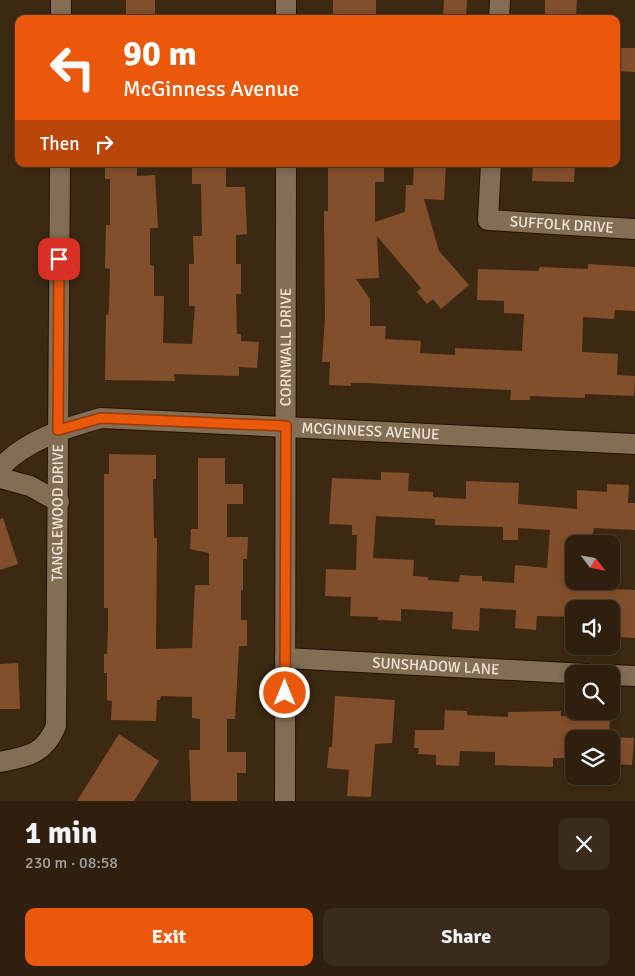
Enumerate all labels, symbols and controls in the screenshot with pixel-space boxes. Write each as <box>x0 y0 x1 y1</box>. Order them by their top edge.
text: 90 m <box>123 32 197 75</box>
icon: left <box>40 35 105 100</box>
text: McGinness Avenue <box>123 75 299 102</box>
icon: right <box>90 130 118 158</box>
text: Then <box>40 132 80 156</box>
street label: SUFFOLK DRIVE <box>509 212 614 237</box>
pin <box>38 238 80 280</box>
icon: arrive <box>45 245 73 273</box>
street label: CORNWALL DRIVE <box>277 288 295 406</box>
street label: MCGINNESS AVENUE <box>301 419 440 443</box>
street label: TANGLEWOOD DRIVE <box>48 444 67 581</box>
north arrow <box>565 535 620 590</box>
map controls <box>565 535 620 785</box>
button: sound <box>565 600 620 655</box>
street label: SUNSHADOW LANE <box>372 654 500 678</box>
button: search <box>565 665 620 720</box>
position arrow <box>258 666 310 718</box>
button: layers <box>565 730 620 785</box>
text: 1 min <box>25 815 97 852</box>
button: close <box>558 818 610 870</box>
text: 230 m · 08:58 <box>25 853 118 873</box>
button: Exit <box>25 908 313 966</box>
button: Share <box>323 908 610 966</box>

